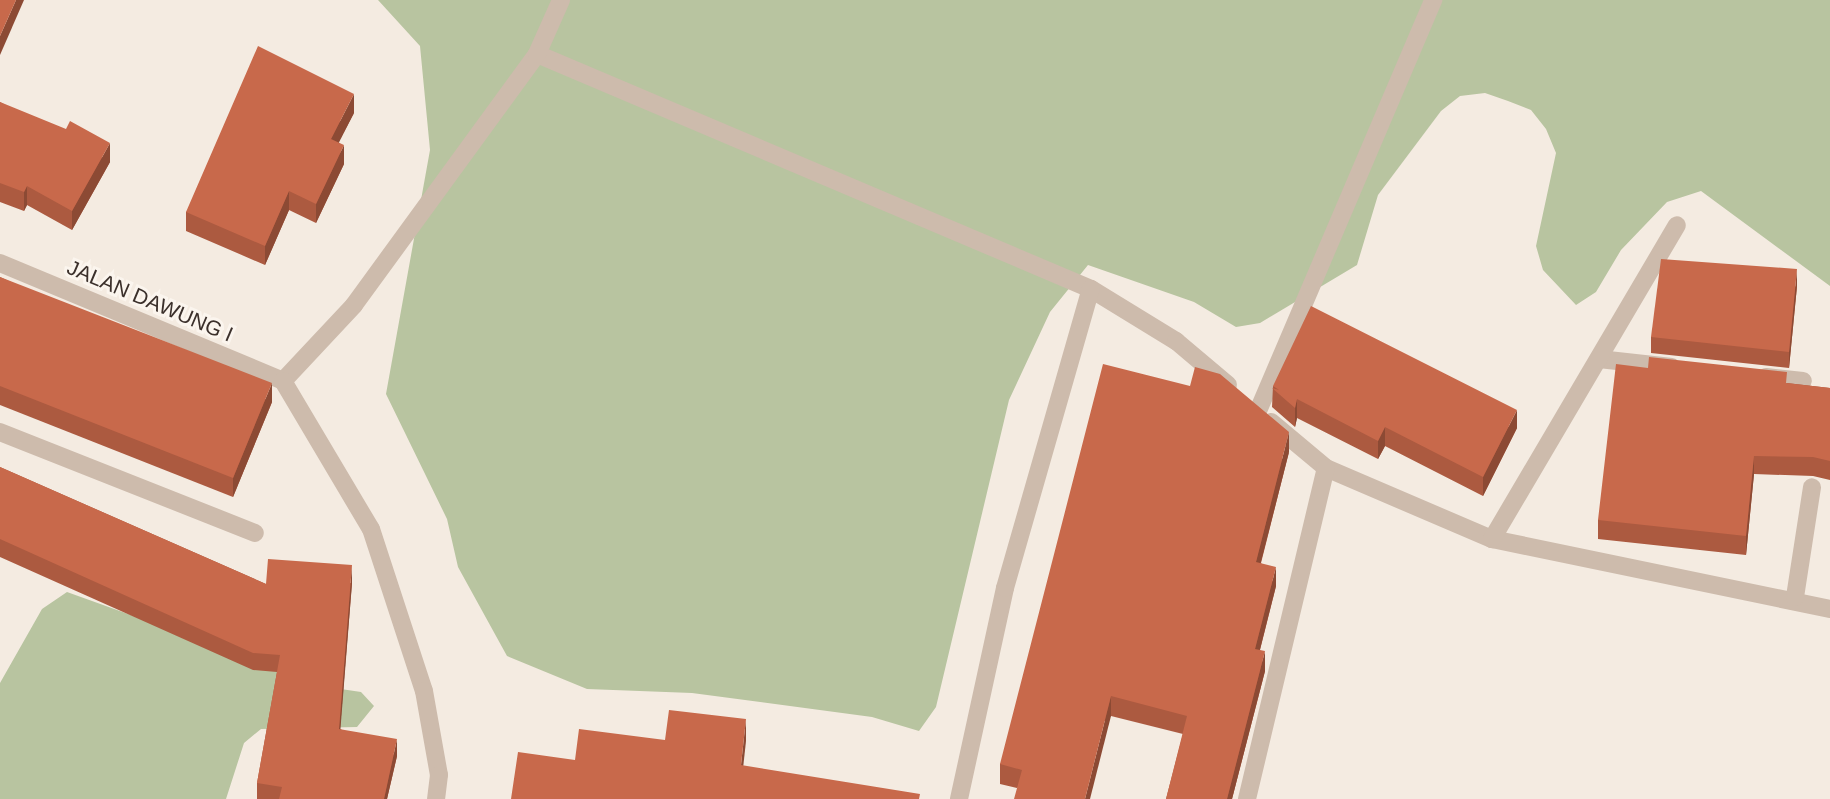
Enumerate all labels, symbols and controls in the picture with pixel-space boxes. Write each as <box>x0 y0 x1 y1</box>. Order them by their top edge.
street label: JALAN DAWUNG I <box>63 255 237 347</box>

